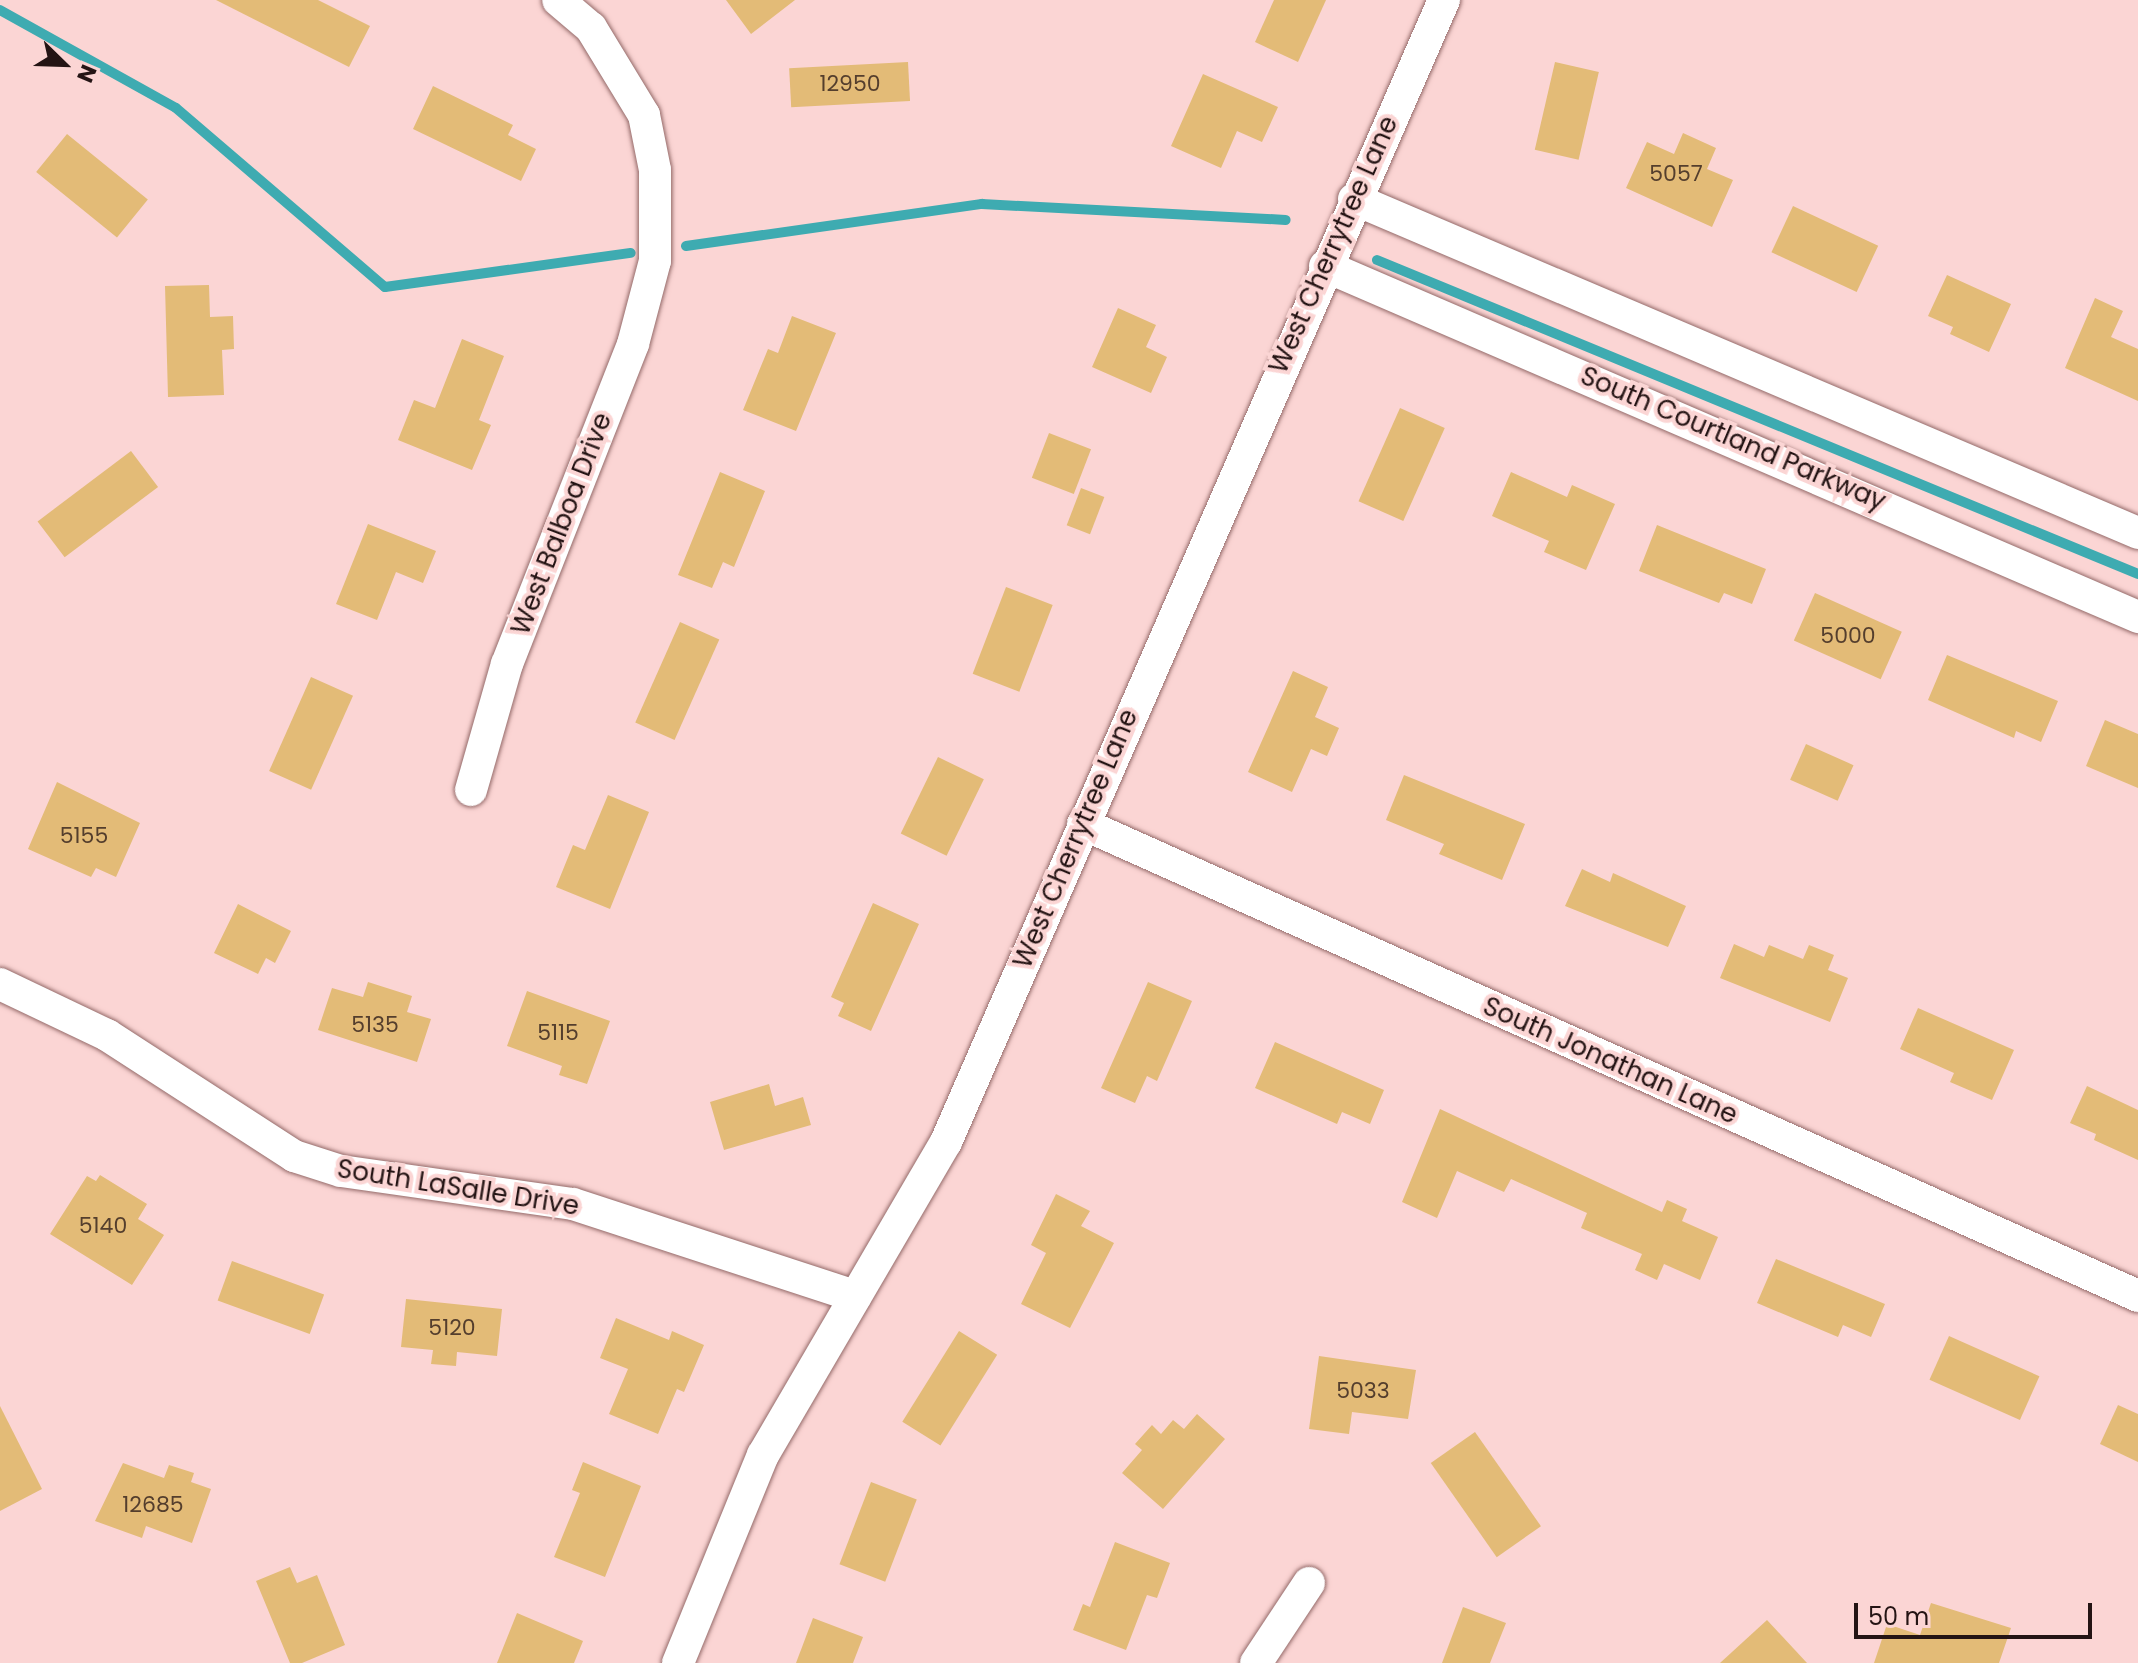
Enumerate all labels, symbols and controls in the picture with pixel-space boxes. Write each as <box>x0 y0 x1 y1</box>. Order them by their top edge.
north arrow <box>24 24 104 104</box>
text: N <box>69 60 104 87</box>
house number: 12950 <box>819 71 881 97</box>
street label: West Cherrytree Lane <box>1263 112 1405 378</box>
house number: 5057 <box>1649 161 1703 187</box>
street label: South Courtland Parkway <box>1576 360 1890 518</box>
street label: West Balboa Drive <box>505 409 619 639</box>
house number: 5000 <box>1820 623 1876 649</box>
street label: West Cherrytree Lane <box>1007 705 1145 973</box>
house number: 5155 <box>60 823 108 849</box>
street label: South Jonathan Lane <box>1478 991 1742 1131</box>
house number: 5135 <box>351 1012 399 1038</box>
house number: 5115 <box>537 1020 579 1046</box>
street label: South LaSalle Drive <box>335 1153 581 1223</box>
house number: 5140 <box>79 1213 127 1239</box>
house number: 5120 <box>428 1315 476 1341</box>
house number: 5033 <box>1336 1378 1390 1404</box>
house number: 12685 <box>122 1492 184 1518</box>
scale bar <box>1858 1587 2096 1637</box>
text: 50 m <box>1868 1600 1929 1633</box>

